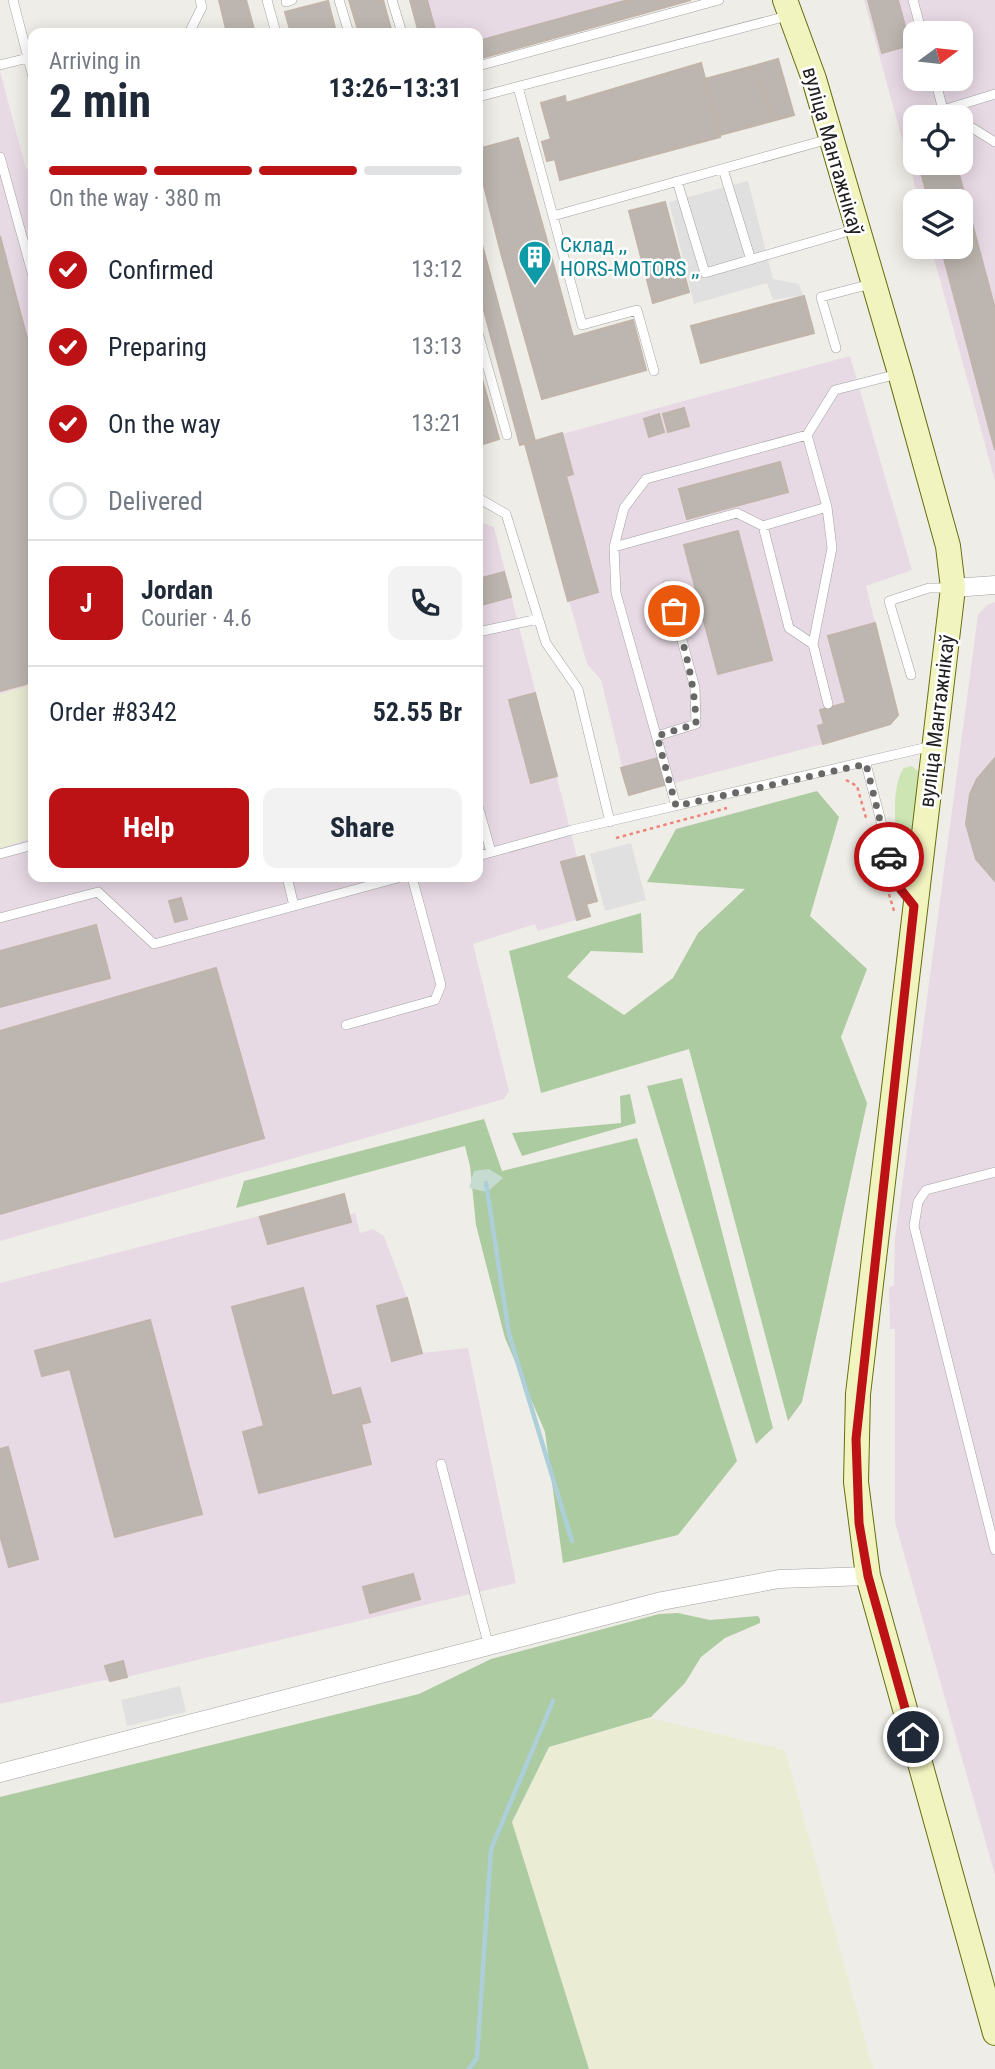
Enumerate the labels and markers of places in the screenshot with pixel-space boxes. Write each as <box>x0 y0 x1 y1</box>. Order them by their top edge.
place label: Склад ,, HORS-MOTORS ,, <box>560 233 699 281</box>
building icon: Склад ,, HORS-MOTORS ,, <box>516 238 554 287</box>
pin <box>644 581 704 641</box>
pin <box>883 1707 943 1767</box>

